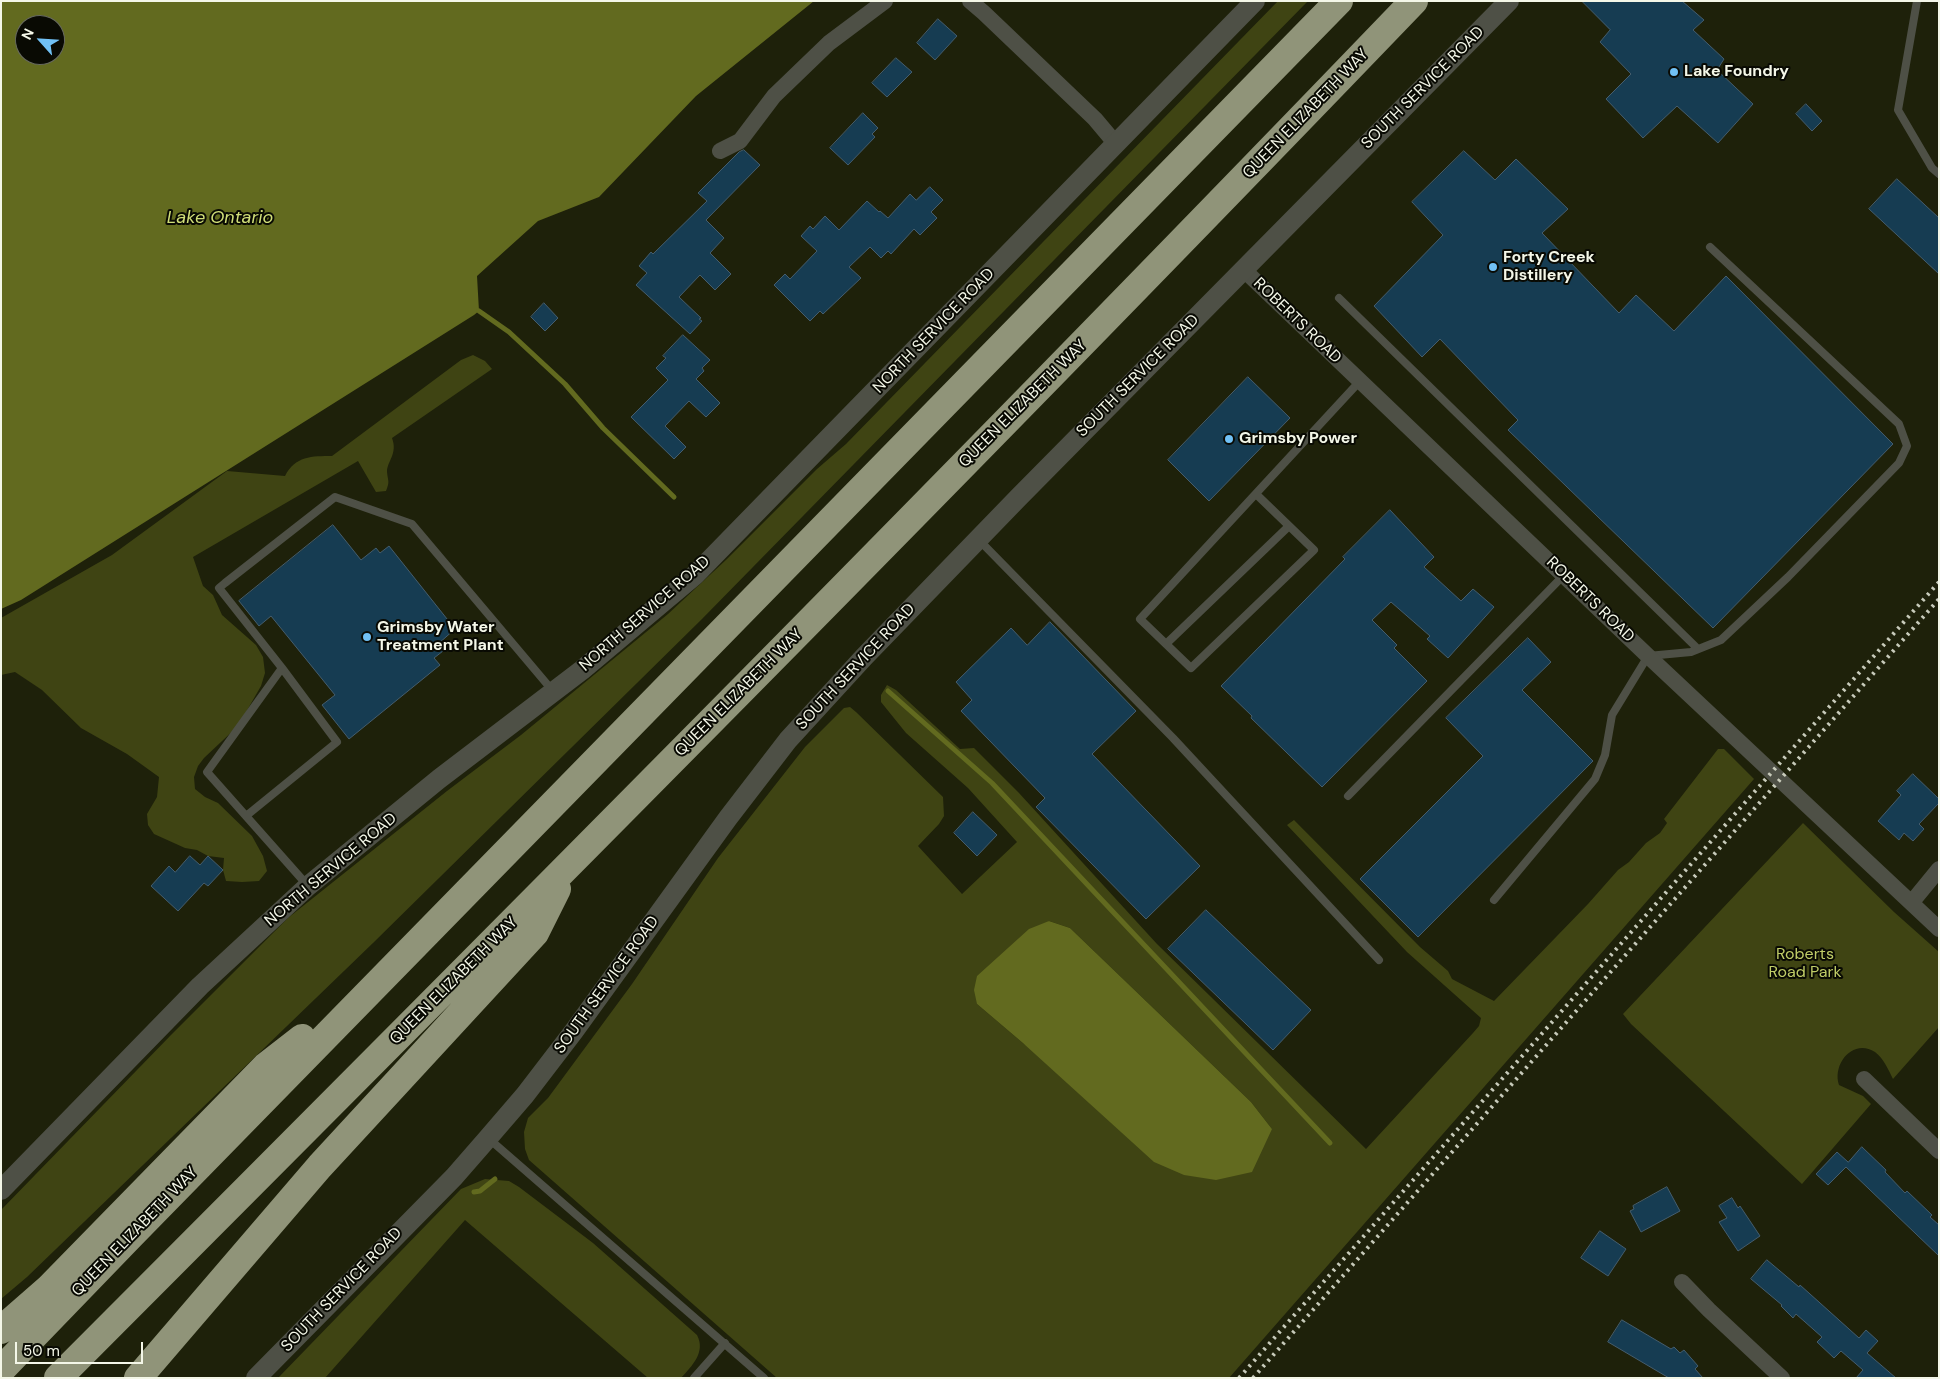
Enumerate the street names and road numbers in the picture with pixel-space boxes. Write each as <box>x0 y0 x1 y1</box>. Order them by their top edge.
street label: SOUTH SERVICE ROAD <box>1358 23 1488 153</box>
street label: QUEEN ELIZABETH WAY <box>1239 45 1373 183</box>
street label: NORTH SERVICE ROAD <box>869 264 999 398</box>
street label: ROBERTS ROAD <box>1249 274 1345 368</box>
street label: SOUTH SERVICE ROAD <box>1073 311 1203 441</box>
street label: QUEEN ELIZABETH WAY <box>955 336 1091 472</box>
street label: NORTH SERVICE ROAD <box>576 552 714 676</box>
street label: ROBERTS ROAD <box>1542 553 1638 647</box>
street label: SOUTH SERVICE ROAD <box>793 600 919 734</box>
street label: QUEEN ELIZABETH WAY <box>671 625 807 761</box>
street label: NORTH SERVICE ROAD <box>261 809 401 931</box>
street label: SOUTH SERVICE ROAD <box>551 912 663 1058</box>
street label: QUEEN ELIZABETH WAY <box>386 913 522 1049</box>
street label: QUEEN ELIZABETH WAY <box>68 1163 202 1301</box>
street label: SOUTH SERVICE ROAD <box>278 1224 406 1356</box>

